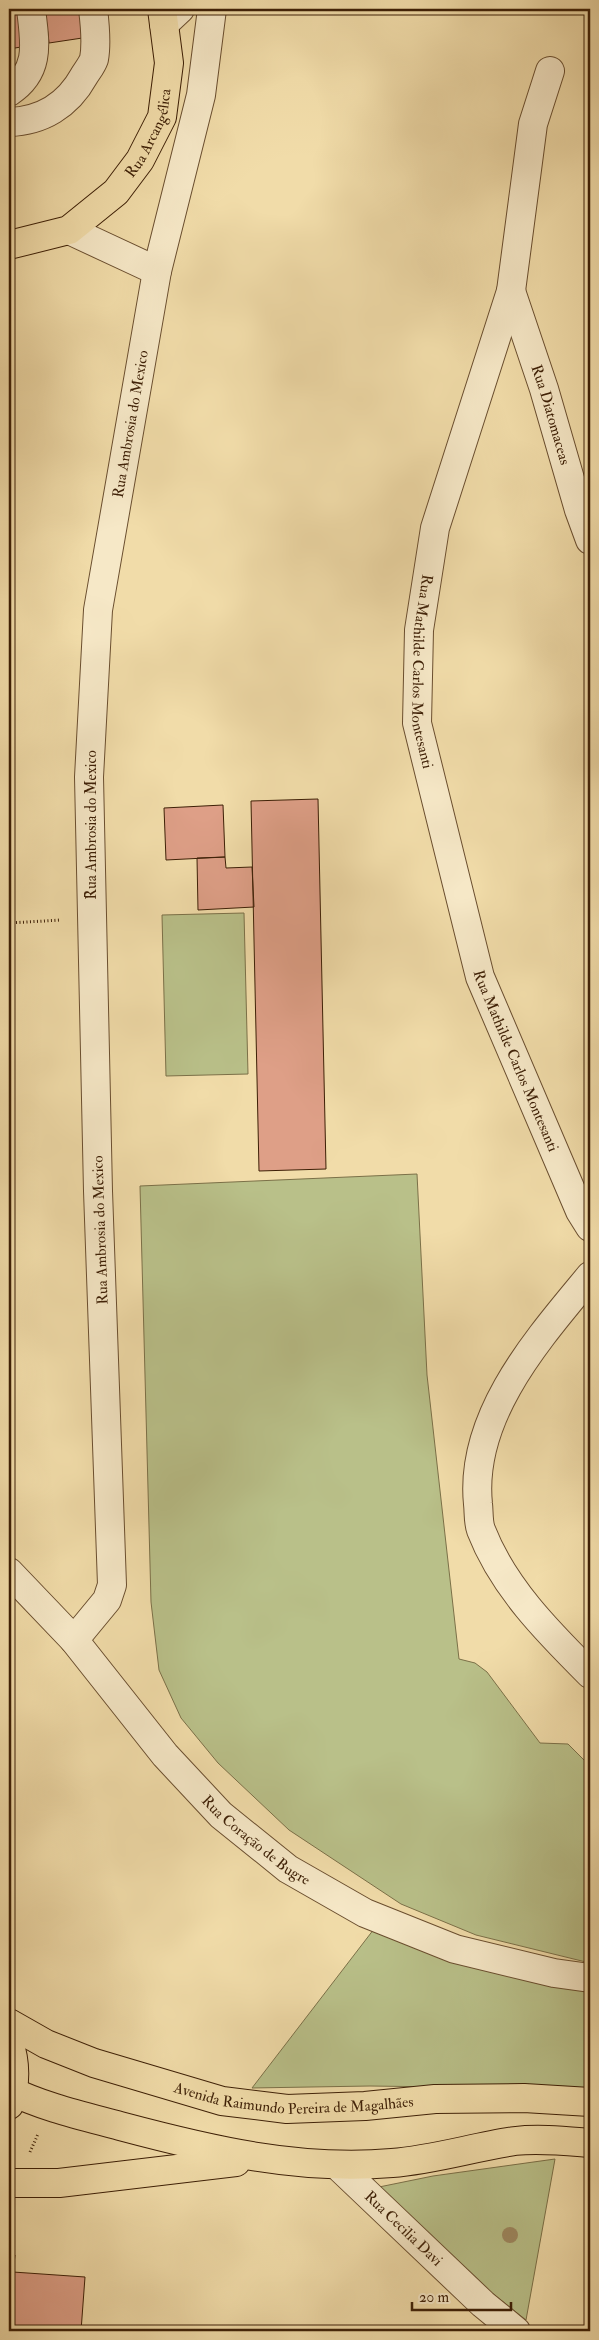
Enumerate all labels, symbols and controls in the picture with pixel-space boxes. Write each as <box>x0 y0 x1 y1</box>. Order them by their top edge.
street label: Rua Arcangélica <box>121 87 176 182</box>
street label: Rua Ambrosia do Mexico <box>109 349 153 499</box>
street label: Rua Diatomaceas <box>526 362 574 467</box>
street label: Rua Mathilde Carlos Montesanti <box>407 573 437 771</box>
street label: Rua Ambrosia do Mexico <box>82 750 101 900</box>
street label: Rua Mathilde Carlos Montesanti <box>469 968 563 1155</box>
street label: Rua Ambrosia do Mexico <box>88 1155 113 1305</box>
street label: Rua Coração de Bugre <box>197 1791 313 1890</box>
street label: Avenida Raimundo Pereira de Magalhães <box>171 2078 414 2119</box>
street label: Rua Cecilia Davi <box>360 2187 446 2270</box>
scale bar <box>412 2280 510 2312</box>
text: 20 m <box>419 2288 449 2307</box>

